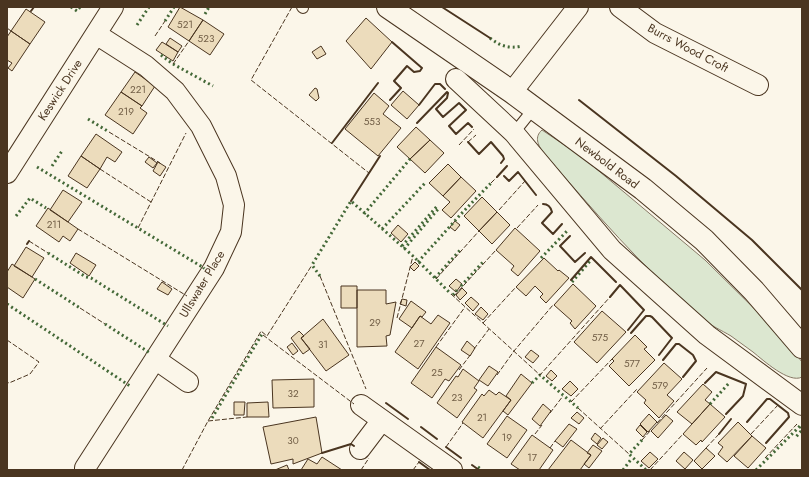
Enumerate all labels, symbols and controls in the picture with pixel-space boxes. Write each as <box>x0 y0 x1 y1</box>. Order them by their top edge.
house number: 521 <box>177 17 193 32</box>
street label: Burrs Wood Croft <box>644 19 732 77</box>
house number: 523 <box>198 31 215 46</box>
street label: Keswick Drive <box>33 56 87 124</box>
house number: 221 <box>130 82 146 97</box>
house number: 219 <box>118 104 134 119</box>
house number: 553 <box>364 114 381 129</box>
street label: Newbold Road <box>571 133 643 193</box>
house number: 211 <box>47 217 61 232</box>
street label: Ullswater Place <box>175 247 229 321</box>
house number: 29 <box>369 315 381 330</box>
house number: 575 <box>592 330 609 345</box>
house number: 27 <box>414 336 425 351</box>
house number: 31 <box>318 337 328 352</box>
house number: 577 <box>624 356 641 371</box>
house number: 25 <box>431 365 443 380</box>
house number: 579 <box>652 378 669 393</box>
house number: 32 <box>287 386 299 401</box>
house number: 23 <box>451 390 463 405</box>
house number: 21 <box>477 410 487 425</box>
house number: 19 <box>502 430 512 445</box>
house number: 30 <box>287 433 299 448</box>
house number: 17 <box>527 450 538 465</box>

